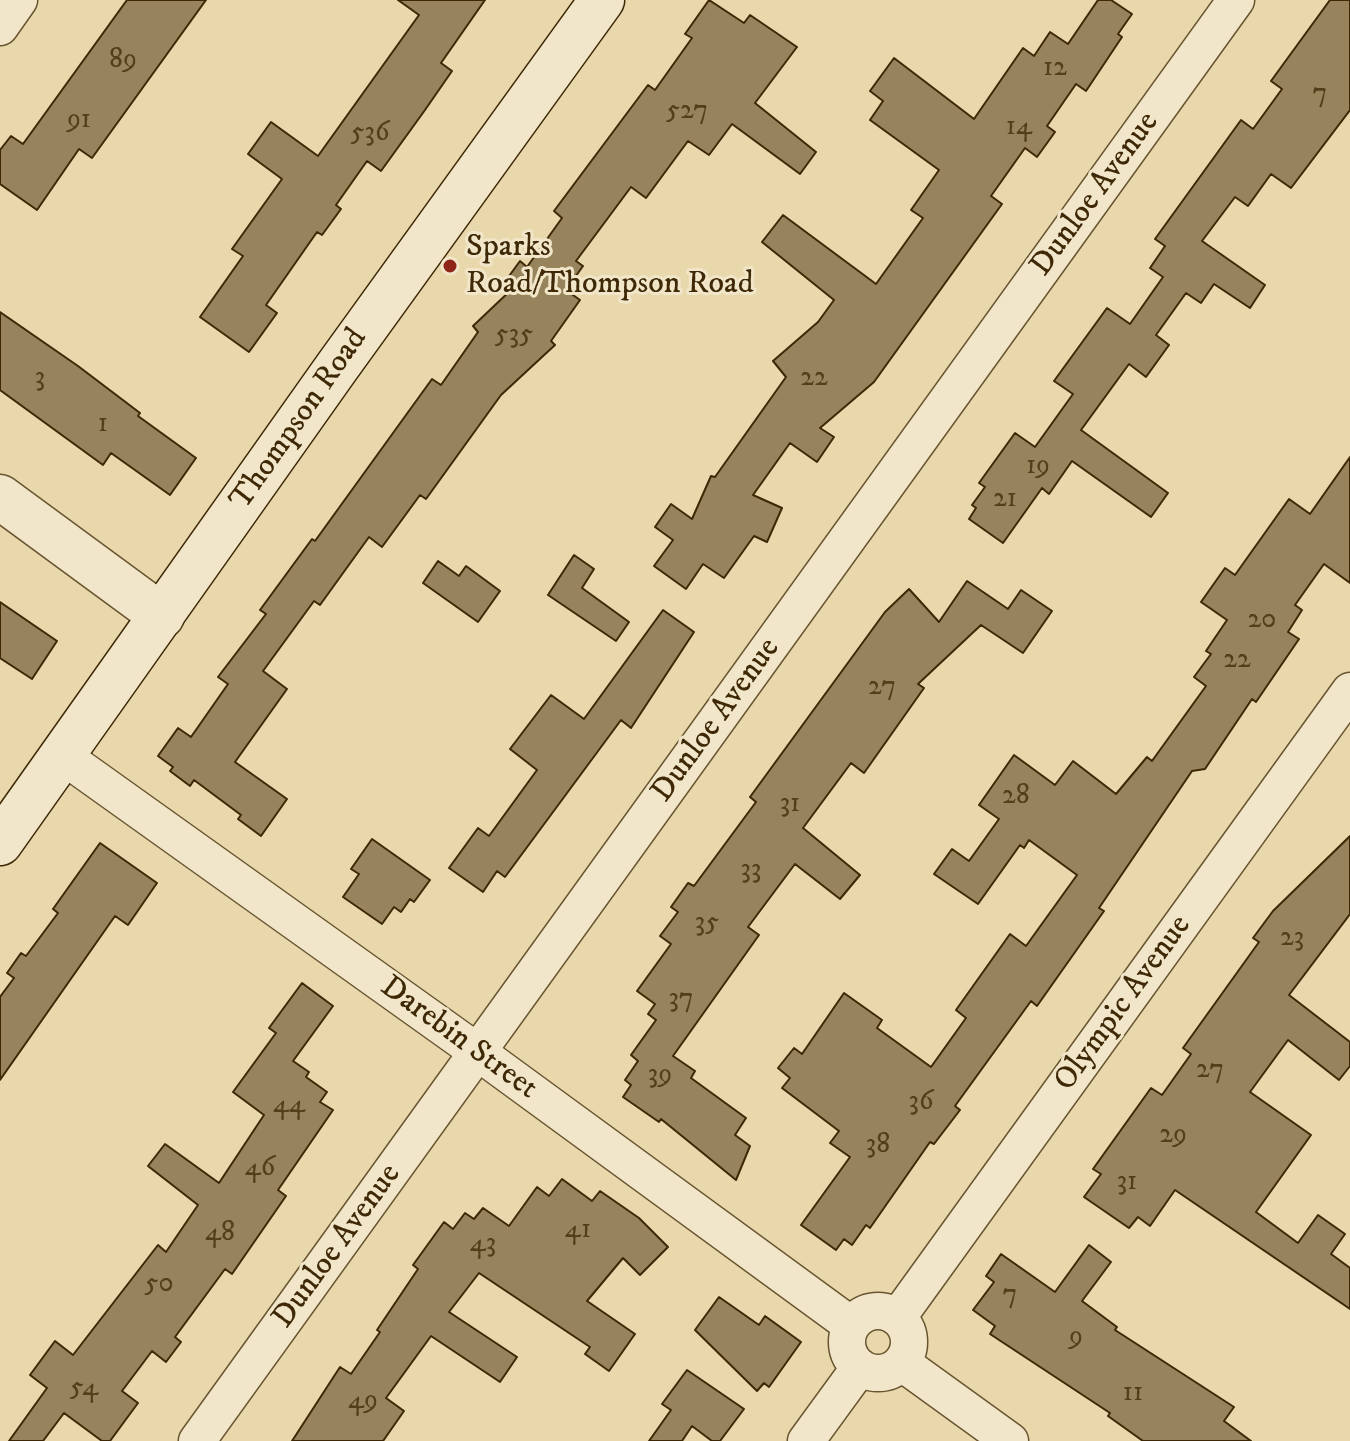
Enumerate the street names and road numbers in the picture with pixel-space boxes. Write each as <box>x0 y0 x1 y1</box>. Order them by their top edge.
street label: Dunloe Avenue <box>1024 105 1168 285</box>
street label: Thompson Road <box>223 322 377 518</box>
street label: Dunloe Avenue <box>645 631 789 811</box>
street label: Olympic Avenue <box>1047 909 1201 1099</box>
street label: Darebin Street <box>372 969 544 1109</box>
street label: Dunloe Avenue <box>266 1157 410 1337</box>

